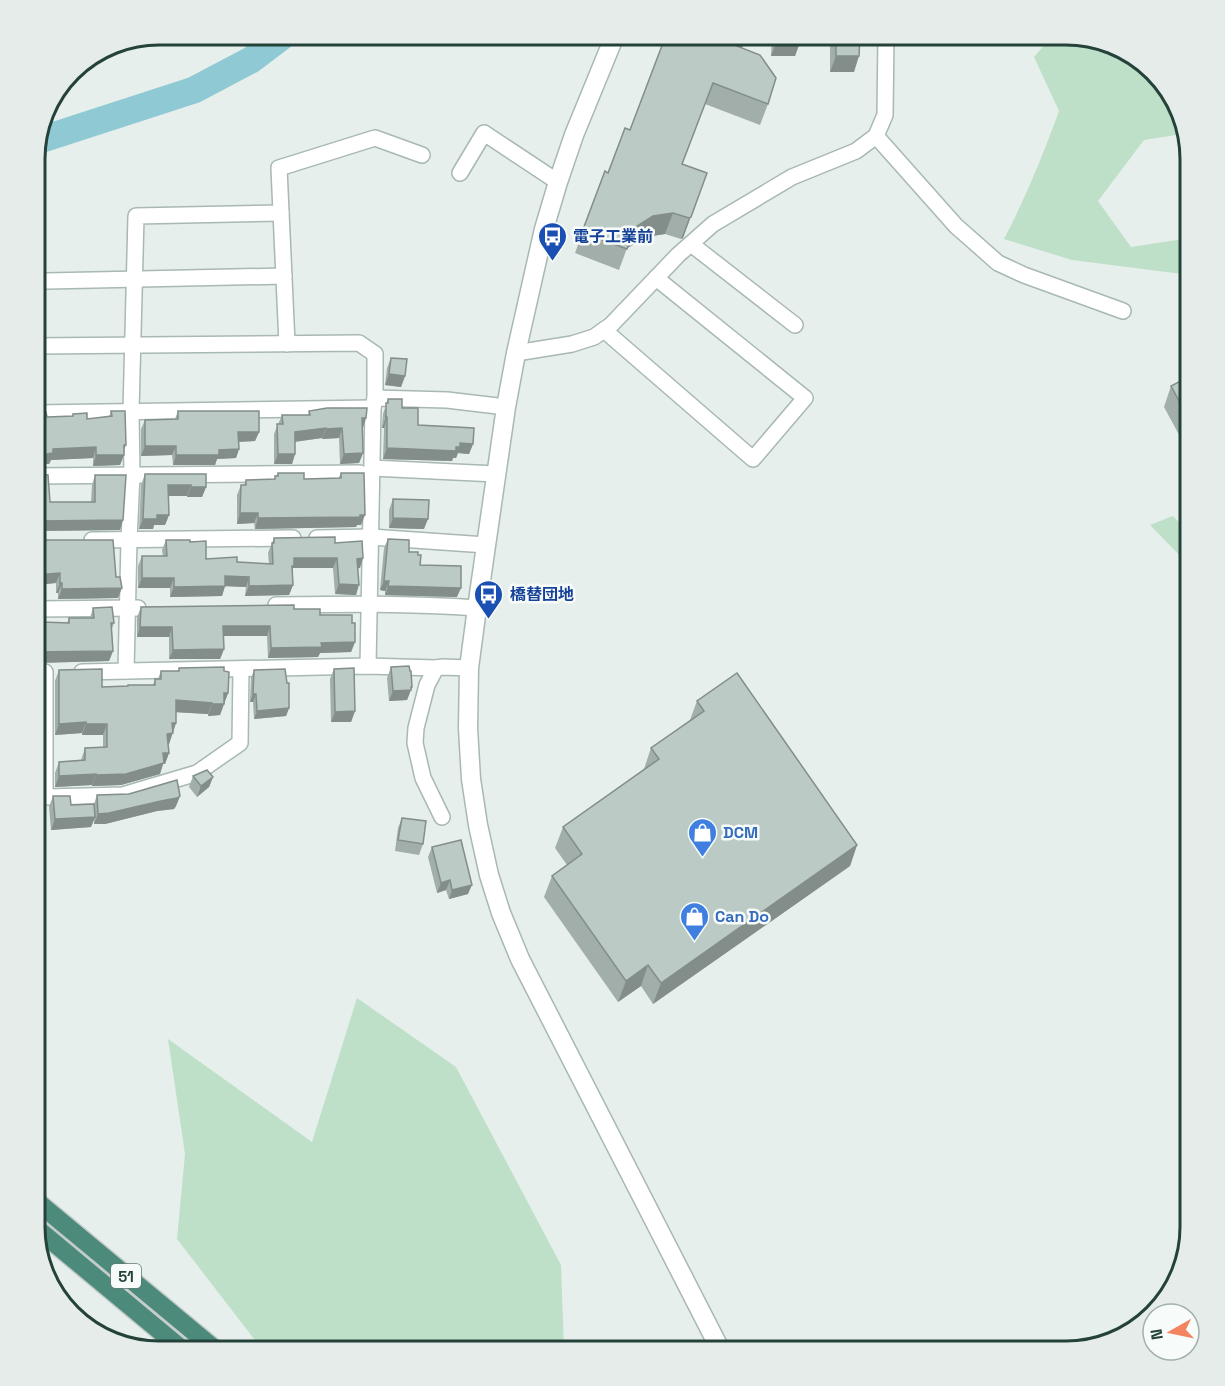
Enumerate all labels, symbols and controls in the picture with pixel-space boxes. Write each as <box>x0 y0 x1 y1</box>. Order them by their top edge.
bus stop icon: 電子工業前 <box>536 220 568 262</box>
place label: 電子工業前 <box>573 226 653 247</box>
bus stop icon: 橋替団地 <box>473 578 505 620</box>
place label: 橋替団地 <box>510 584 574 605</box>
shop icon: DCM <box>686 816 718 858</box>
place label: DCM <box>723 822 758 843</box>
shop icon: Can Do <box>678 900 710 942</box>
place label: Can Do <box>715 906 769 927</box>
road number: 51 <box>111 1264 141 1288</box>
north arrow <box>1141 1302 1201 1362</box>
text: N <box>1145 1327 1168 1341</box>

